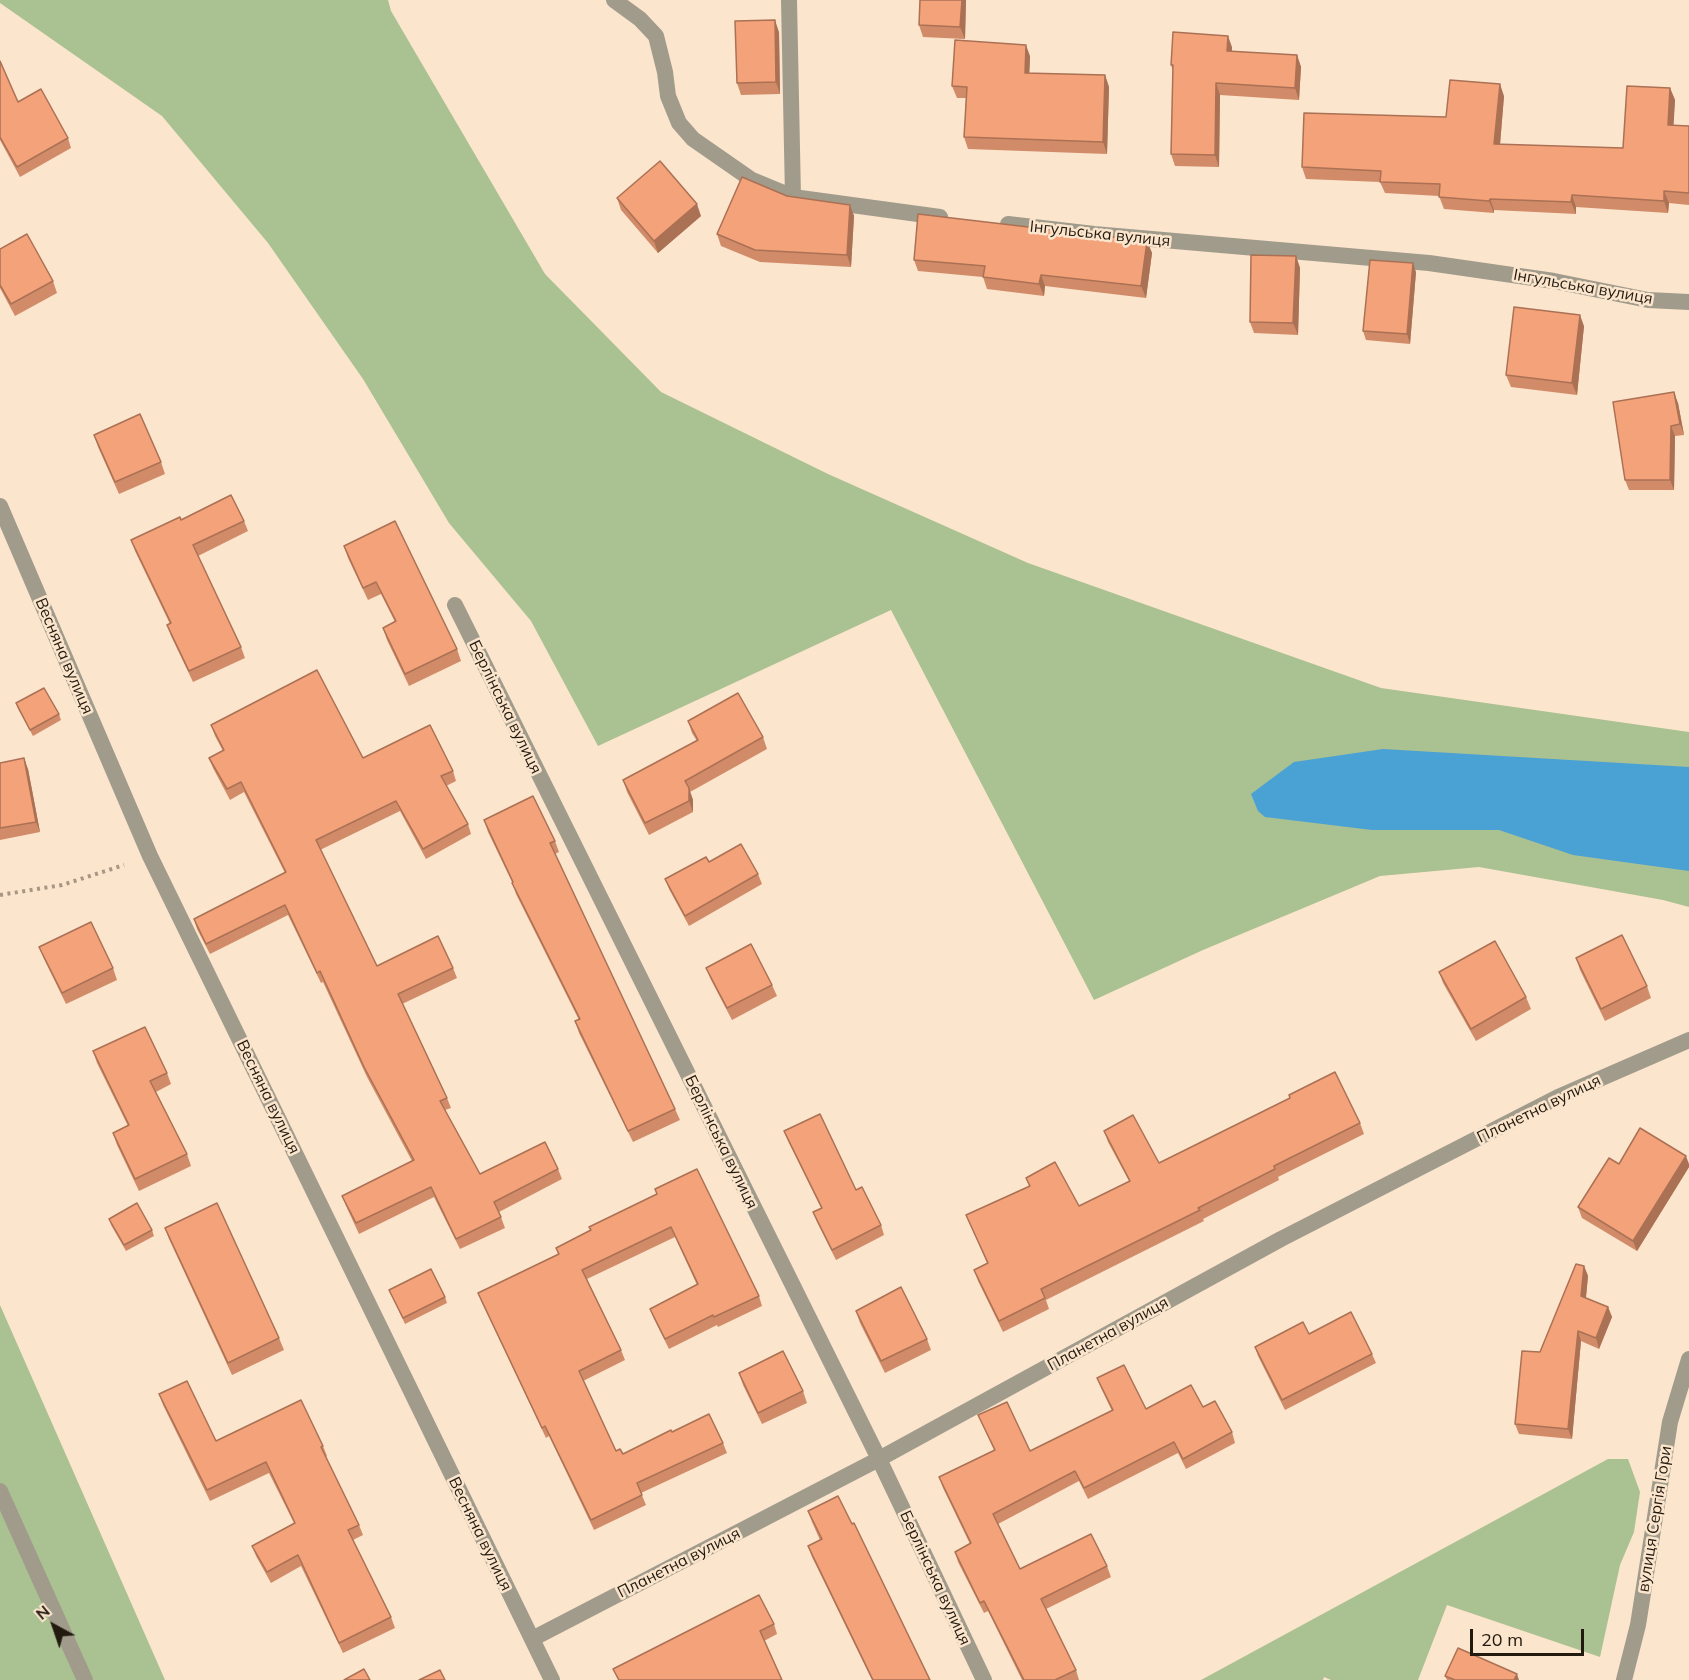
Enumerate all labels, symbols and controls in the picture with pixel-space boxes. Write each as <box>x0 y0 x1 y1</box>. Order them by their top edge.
street label: Інгульська вулиця <box>1029 217 1171 251</box>
street label: Інгульська вулиця <box>1512 265 1654 309</box>
street label: Весняна вулиця <box>31 595 97 717</box>
street label: Берлінська вулиця <box>464 637 546 777</box>
street label: Весняна вулиця <box>232 1037 304 1157</box>
street label: Планетна вулиця <box>1474 1071 1604 1147</box>
street label: Берлінська вулиця <box>680 1072 762 1212</box>
street label: Планетна вулиця <box>1044 1293 1172 1375</box>
street label: вулиця Сергія Гори <box>1634 1445 1676 1593</box>
street label: Весняна вулиця <box>444 1474 516 1594</box>
street label: Берлінська вулиця <box>895 1508 975 1648</box>
street label: Планетна вулиця <box>614 1524 744 1602</box>
north arrow <box>24 1596 84 1656</box>
text: N <box>31 1601 53 1624</box>
scale bar <box>1473 1617 1587 1655</box>
text: 20 m <box>1481 1628 1523 1651</box>

